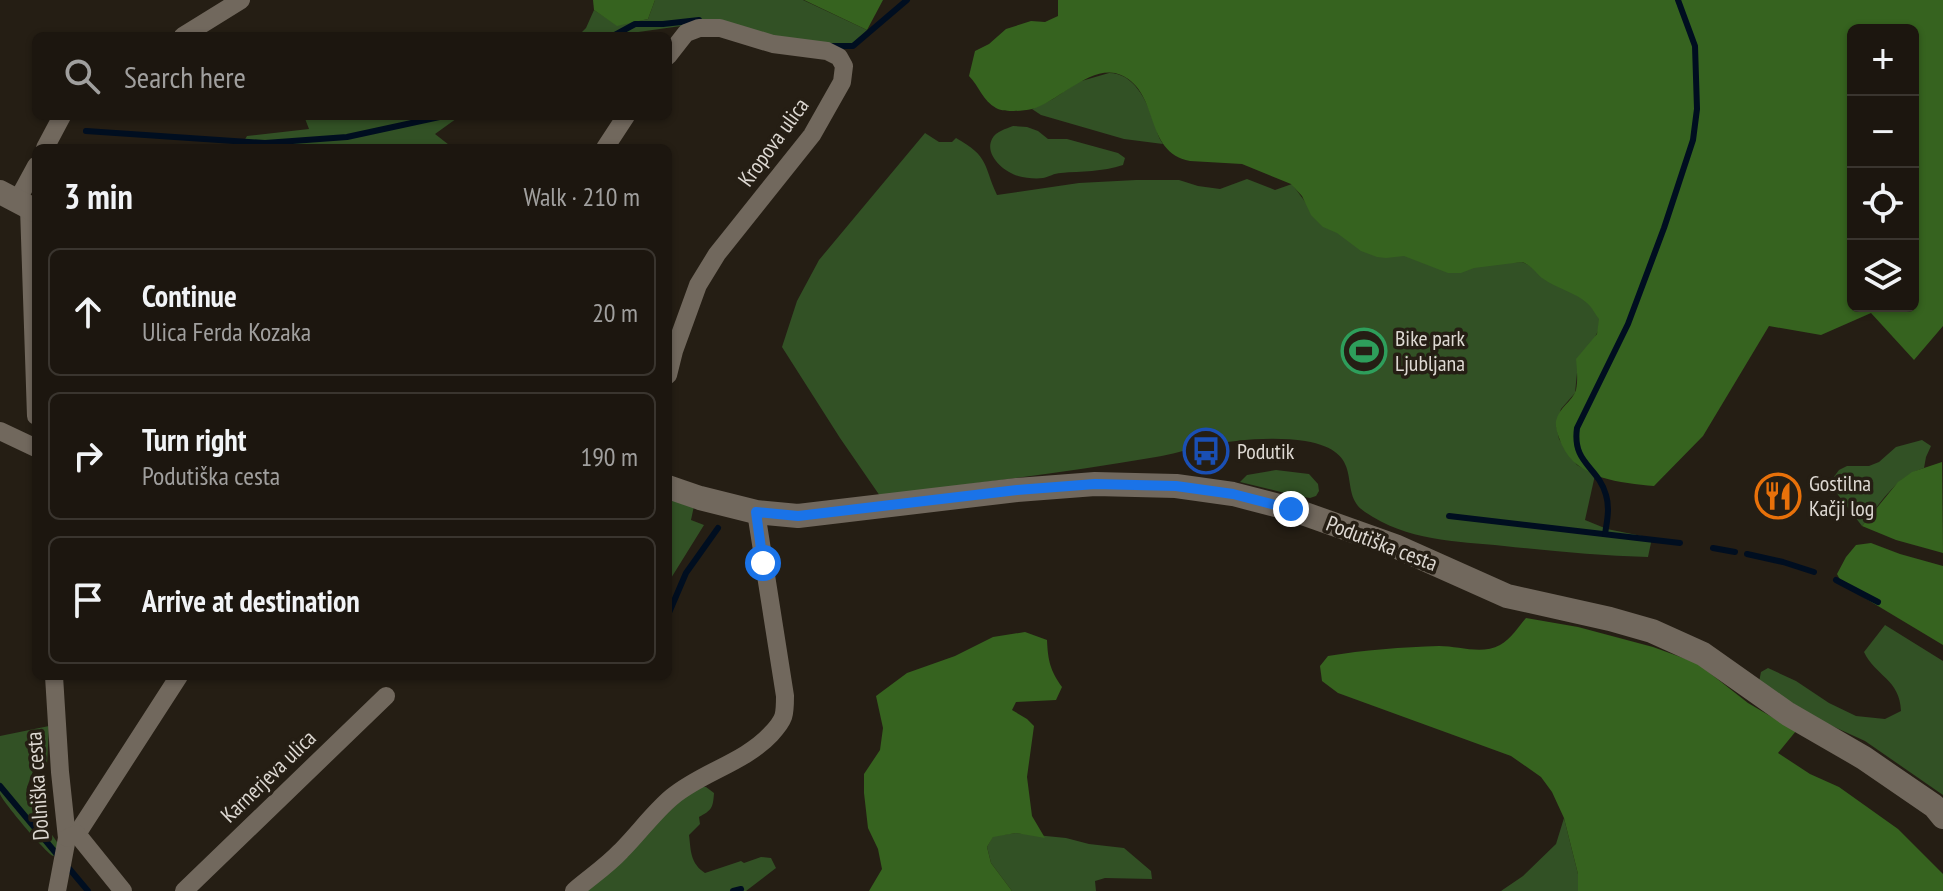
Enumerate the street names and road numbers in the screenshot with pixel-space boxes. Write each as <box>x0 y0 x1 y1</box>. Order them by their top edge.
street label: Kropova ulica <box>731 92 815 192</box>
street label: Podutiška cesta <box>1322 509 1442 577</box>
street label: Karnerjeva ulica <box>215 724 321 828</box>
street label: Dolniška cesta <box>19 731 55 841</box>

